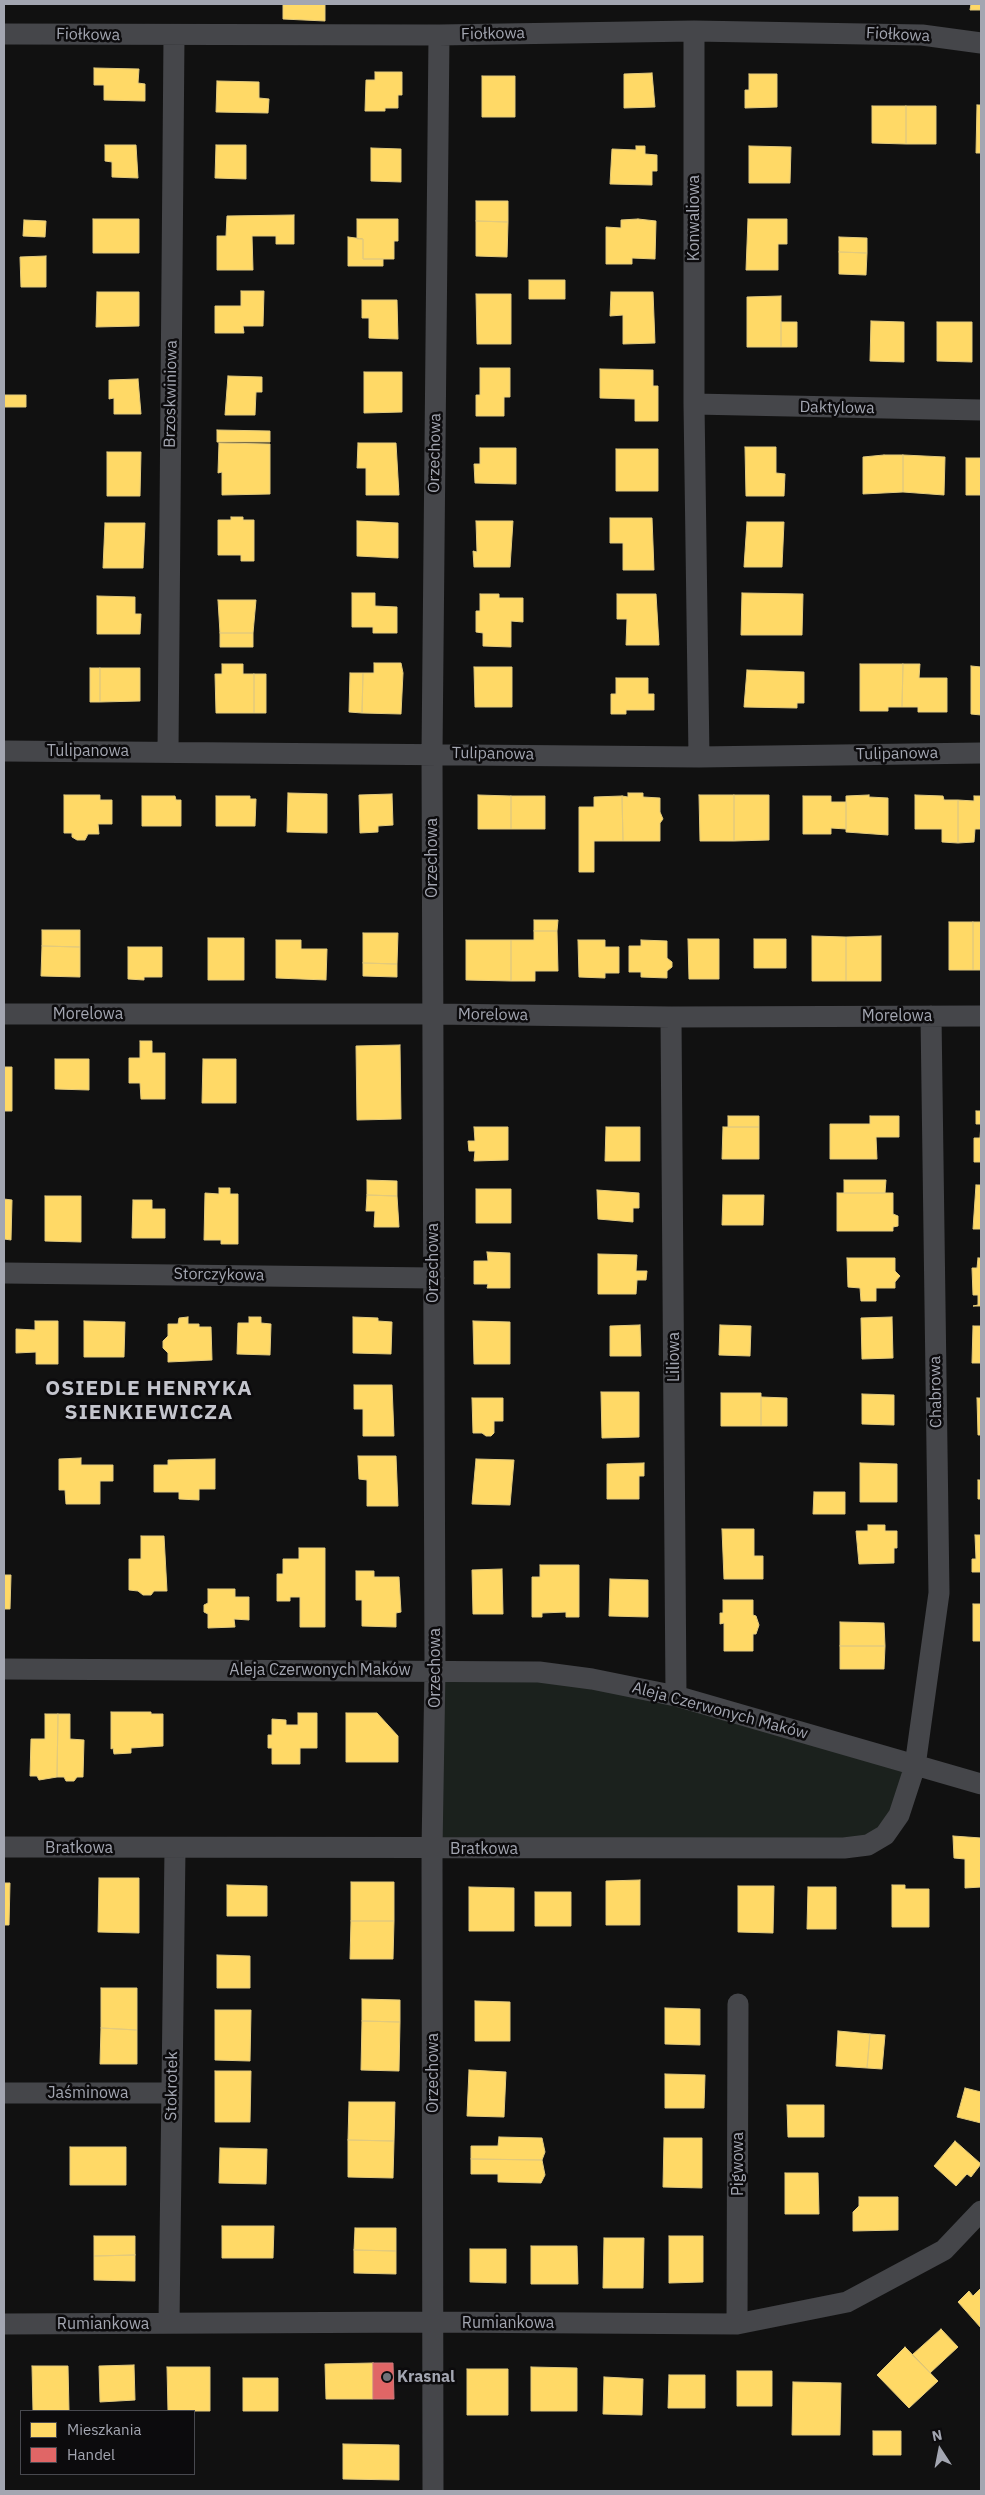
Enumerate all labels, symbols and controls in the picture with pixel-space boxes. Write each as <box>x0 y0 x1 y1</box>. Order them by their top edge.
street label: Fiołkowa <box>461 24 525 44</box>
street label: Fiołkowa <box>866 24 930 46</box>
street label: Fiołkowa <box>56 25 120 45</box>
street label: Konwaliowa <box>684 175 704 261</box>
street label: Brzoskwiniowa <box>160 340 182 448</box>
street label: Daktylowa <box>799 398 875 418</box>
street label: Orzechowa <box>425 413 445 493</box>
street label: Tulipanowa <box>47 741 129 761</box>
street label: Tulipanowa <box>452 744 534 764</box>
street label: Tulipanowa <box>856 744 938 764</box>
street label: Orzechowa <box>422 818 442 898</box>
street label: Morelowa <box>53 1004 123 1024</box>
street label: Morelowa <box>458 1005 528 1025</box>
street label: Morelowa <box>862 1006 932 1026</box>
street label: Orzechowa <box>423 1223 443 1303</box>
street label: Storczykowa <box>173 1265 265 1285</box>
street label: Liliowa <box>664 1332 684 1382</box>
street label: Chabrowa <box>926 1356 946 1428</box>
district label: OSIEDLE HENRYKA SIENKIEWICZA <box>43 1376 255 1426</box>
street label: Orzechowa <box>425 1628 445 1708</box>
street label: Aleja Czerwonych Maków <box>229 1660 411 1680</box>
street label: Aleja Czerwonych Maków <box>630 1678 810 1744</box>
street label: Bratkowa <box>45 1838 113 1858</box>
street label: Bratkowa <box>450 1839 518 1859</box>
street label: Orzechowa <box>423 2033 443 2113</box>
street label: Stokrotek <box>162 2051 182 2121</box>
street label: Jaśminowa <box>47 2083 129 2103</box>
street label: Pigwowa <box>728 2132 748 2196</box>
street label: Rumiankowa <box>462 2313 554 2333</box>
street label: Rumiankowa <box>57 2314 149 2334</box>
place label: Krasnal <box>397 2367 455 2387</box>
marker: Krasnal <box>381 2371 393 2383</box>
legend <box>20 2410 195 2475</box>
text: Mieszkania <box>67 2420 141 2439</box>
north arrow <box>915 2425 965 2475</box>
text: N <box>930 2425 944 2445</box>
text: Handel <box>67 2445 115 2464</box>

